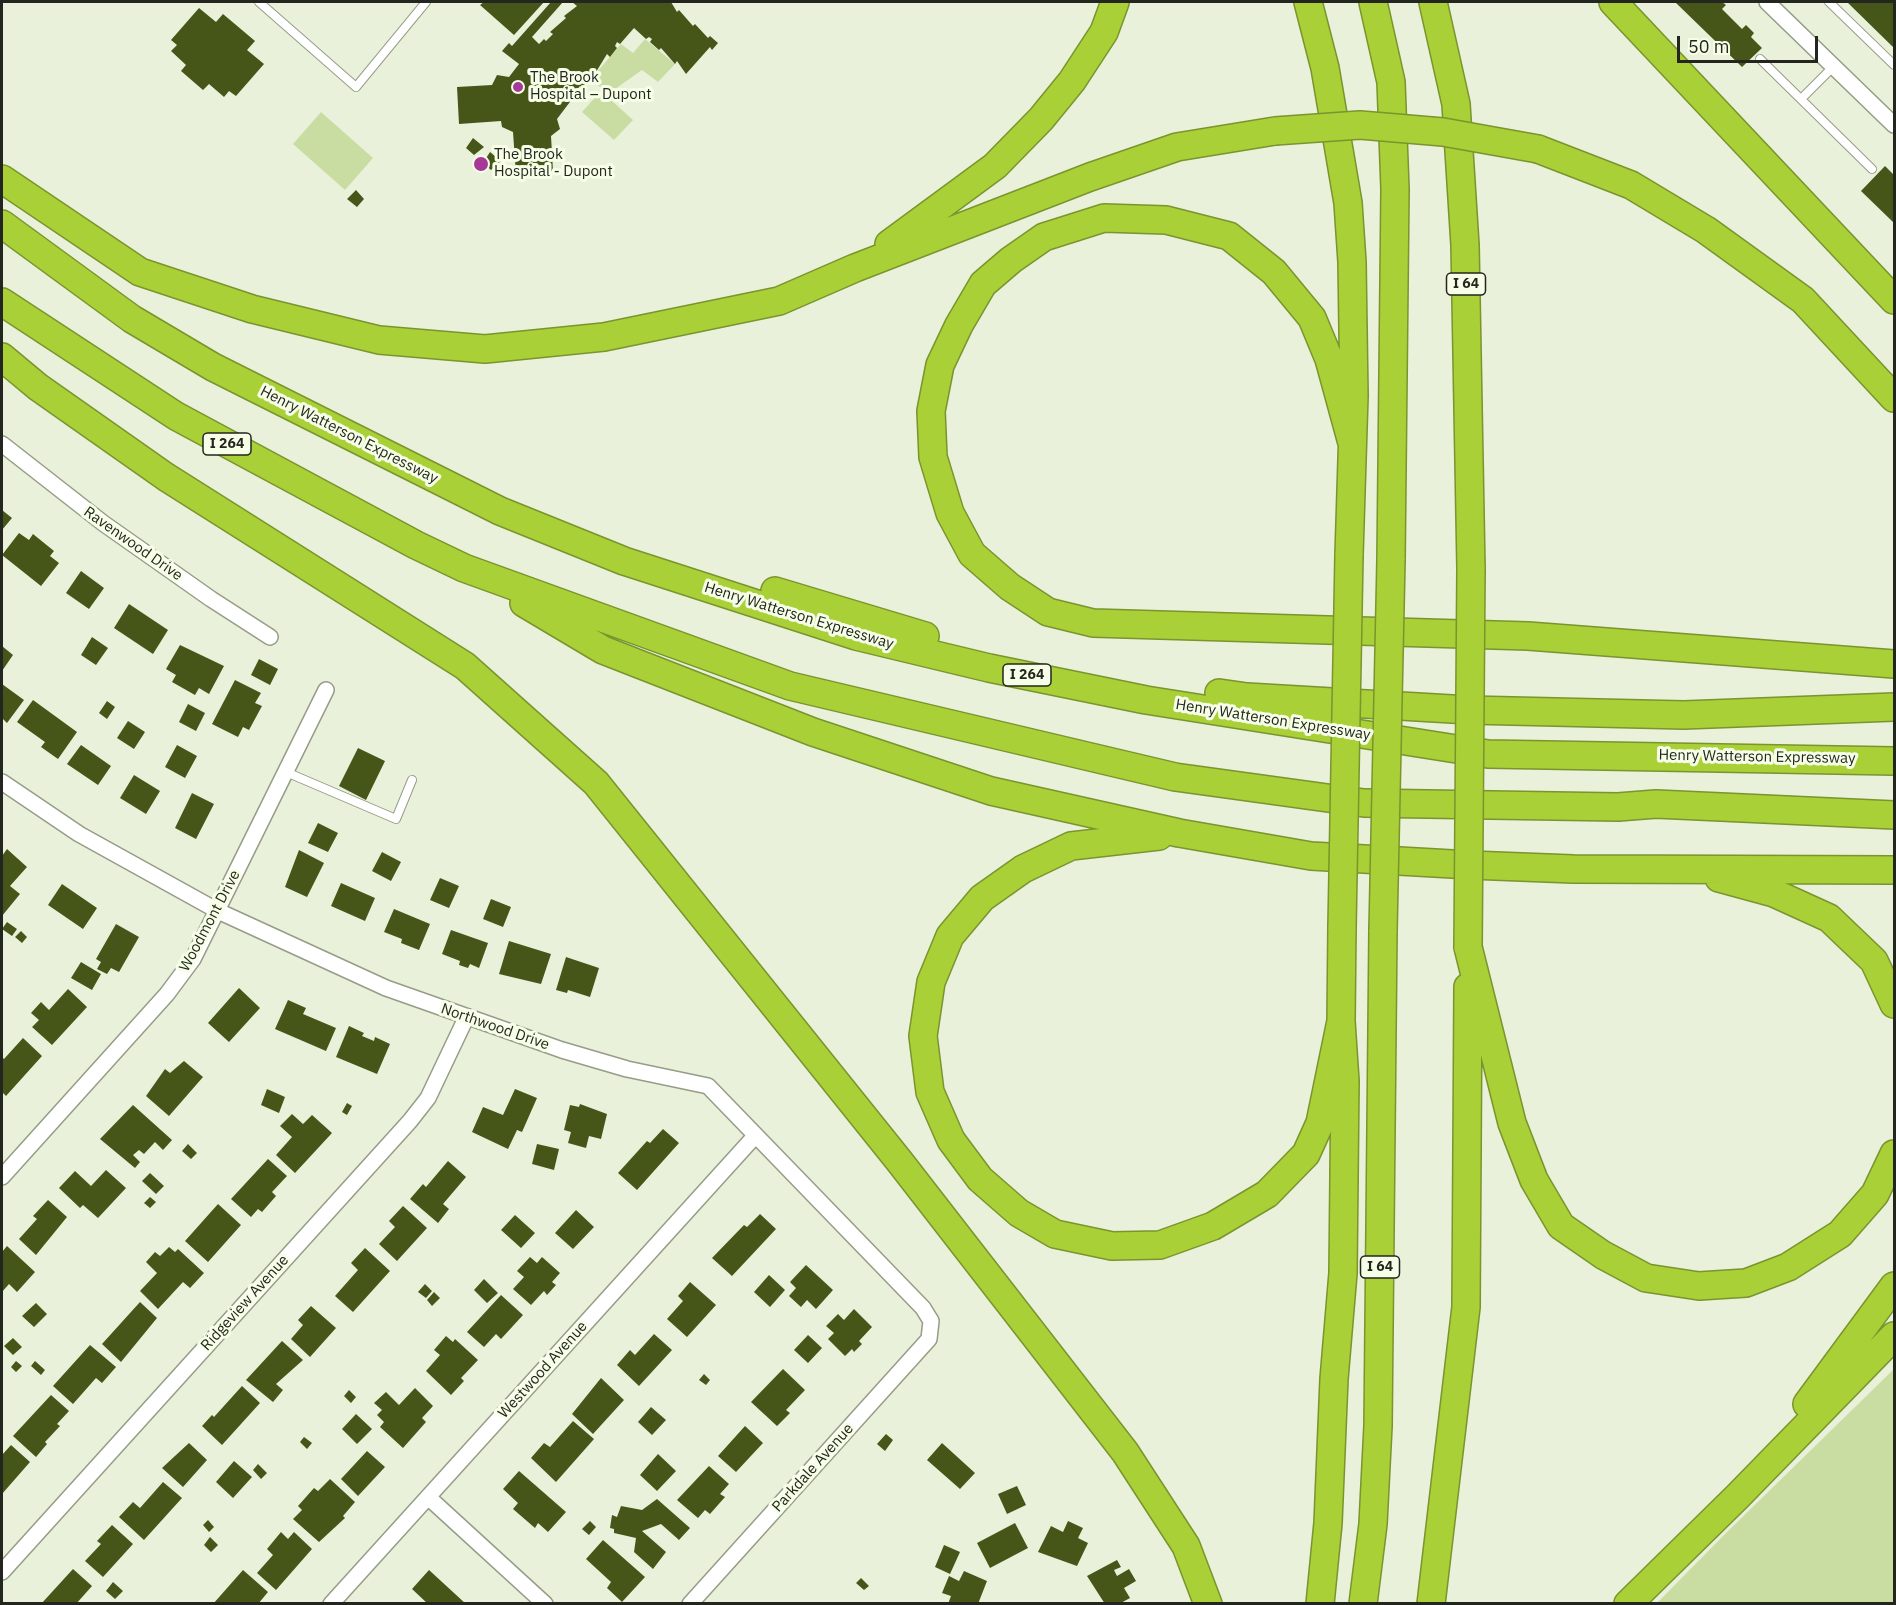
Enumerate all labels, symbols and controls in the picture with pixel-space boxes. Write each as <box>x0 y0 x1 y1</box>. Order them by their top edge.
scale bar <box>1680 24 1821 62</box>
text: 50 m <box>1688 35 1730 58</box>
place label: The Brook Hospital – Dupont <box>530 69 651 104</box>
marker: The Brook Hospital – Dupont <box>511 80 525 94</box>
place label: The Brook Hospital - Dupont <box>494 146 613 181</box>
marker: The Brook Hospital - Dupont <box>472 155 490 173</box>
road number: I 64 <box>1446 273 1486 295</box>
street label: Henry Watterson Expressway <box>257 382 441 488</box>
road number: I 264 <box>203 433 251 455</box>
street label: Ravenwood Drive <box>80 503 186 585</box>
street label: Henry Watterson Expressway <box>702 579 896 653</box>
road number: I 264 <box>1003 664 1051 686</box>
street label: Henry Watterson Expressway <box>1174 696 1372 744</box>
street label: Henry Watterson Expressway <box>1658 746 1856 768</box>
street label: Woodmont Drive <box>176 867 244 975</box>
street label: Northwood Drive <box>438 1000 552 1054</box>
street label: Ridgeview Avenue <box>197 1251 293 1355</box>
road number: I 64 <box>1360 1256 1400 1278</box>
street label: Westwood Avenue <box>495 1318 591 1422</box>
street label: Parkdale Avenue <box>769 1420 857 1516</box>

